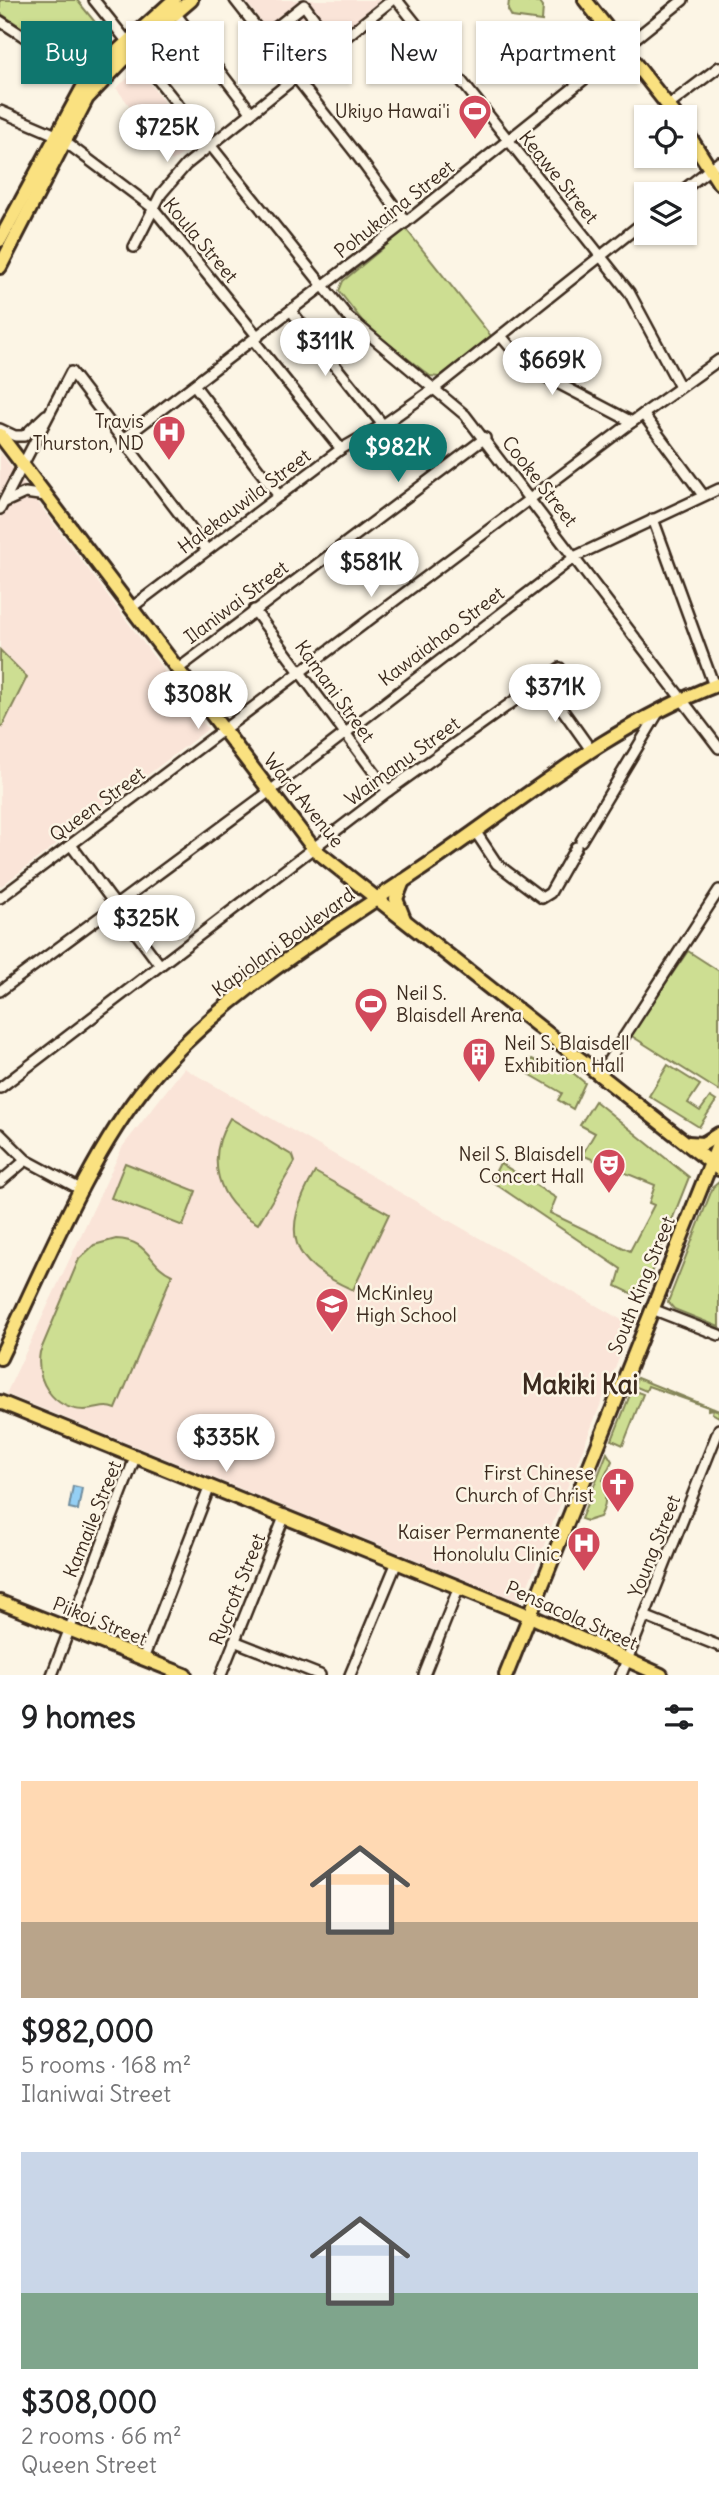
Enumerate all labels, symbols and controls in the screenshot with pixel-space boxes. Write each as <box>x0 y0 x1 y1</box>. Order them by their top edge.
chip: Buy <box>21 21 112 84</box>
chip: Rent <box>126 21 224 84</box>
chip: Filters <box>238 21 352 84</box>
chip: New <box>366 21 462 84</box>
chip: Apartment <box>476 21 640 84</box>
sports icon: Ukiyo Hawai'i <box>456 92 494 141</box>
place label: Ukiyo Hawai'i <box>335 99 450 123</box>
pin: $725K <box>118 104 216 164</box>
map controls <box>634 105 697 245</box>
button: locate <box>634 105 697 168</box>
text: $725K <box>135 112 199 141</box>
street label: Keawe Street <box>514 126 604 228</box>
street label: Pohukaina Street <box>329 155 459 263</box>
button: layers <box>634 182 697 245</box>
street label: Koula Street <box>158 193 244 287</box>
pin: $311K <box>276 318 374 378</box>
text: $311K <box>296 326 354 355</box>
pin: $669K <box>503 338 601 397</box>
text: $669K <box>519 345 585 374</box>
place label: Travis Thurston, ND <box>33 409 144 455</box>
hospital icon: Travis Thurston, ND <box>150 413 188 462</box>
pin: $982K <box>349 424 447 484</box>
street label: Cooke Street <box>497 431 583 531</box>
text: $982K <box>365 432 431 461</box>
street label: Halekauwila Street <box>173 443 315 559</box>
pin: $581K <box>322 540 420 599</box>
text: $581K <box>340 547 402 576</box>
street label: Ilaniwai Street <box>179 555 293 649</box>
street label: Kawaiahao Street <box>373 581 509 691</box>
street label: Kamani Street <box>290 635 380 747</box>
pin: $371K <box>506 664 604 724</box>
pin: $308K <box>149 672 247 731</box>
text: $371K <box>525 672 585 701</box>
text: $308K <box>164 679 232 708</box>
street label: Waimanu Street <box>340 711 464 811</box>
street label: Ward Avenue <box>259 748 349 852</box>
street label: Queen Street <box>45 761 149 847</box>
street label: Kapiolani Boulevard <box>207 882 359 1002</box>
pin: $325K <box>97 895 195 955</box>
text: $325K <box>113 903 179 932</box>
place label: Neil S. Blaisdell Arena <box>396 981 522 1027</box>
sports icon: Neil S. Blaisdell Arena <box>352 985 390 1034</box>
place label: Neil S. Blaisdell Exhibition Hall <box>504 1031 630 1077</box>
building icon: Neil S. Blaisdell Exhibition Hall <box>460 1035 498 1084</box>
place label: Neil S. Blaisdell Concert Hall <box>458 1142 584 1188</box>
theatre icon: Neil S. Blaisdell Concert Hall <box>590 1146 628 1195</box>
street label: South King Street <box>602 1212 680 1358</box>
place label: McKinley High School <box>356 1281 457 1327</box>
school or university icon: McKinley High School <box>313 1285 351 1334</box>
district label: Makiki Kai <box>522 1368 638 1401</box>
pin: $335K <box>177 1414 275 1474</box>
text: $335K <box>193 1422 259 1451</box>
street label: Kamaile Street <box>58 1457 126 1581</box>
place label: First Chinese Church of Christ <box>455 1461 594 1507</box>
church icon: First Chinese Church of Christ <box>599 1465 637 1514</box>
street label: Young Street <box>623 1491 685 1601</box>
place label: Kaiser Permanente Honolulu Clinic <box>397 1520 560 1566</box>
hospital icon: Kaiser Permanente Honolulu Clinic <box>565 1524 603 1573</box>
street label: Rycroft Street <box>204 1530 270 1648</box>
street label: Pensacola Street <box>502 1575 642 1655</box>
street label: Piikoi Street <box>49 1591 151 1651</box>
text: 9 homes <box>21 1698 136 1736</box>
icon: filters <box>660 1698 698 1736</box>
icon: home <box>297 1827 423 1953</box>
text: $982,000 <box>21 2012 154 2050</box>
text: 5 rooms · 168 m² <box>21 2050 191 2079</box>
text: Ilaniwai Street <box>21 2079 171 2108</box>
icon: home <box>297 2198 423 2324</box>
text: $308,000 <box>21 2383 157 2421</box>
text: 2 rooms · 66 m² <box>21 2421 182 2450</box>
text: Queen Street <box>21 2450 157 2479</box>

